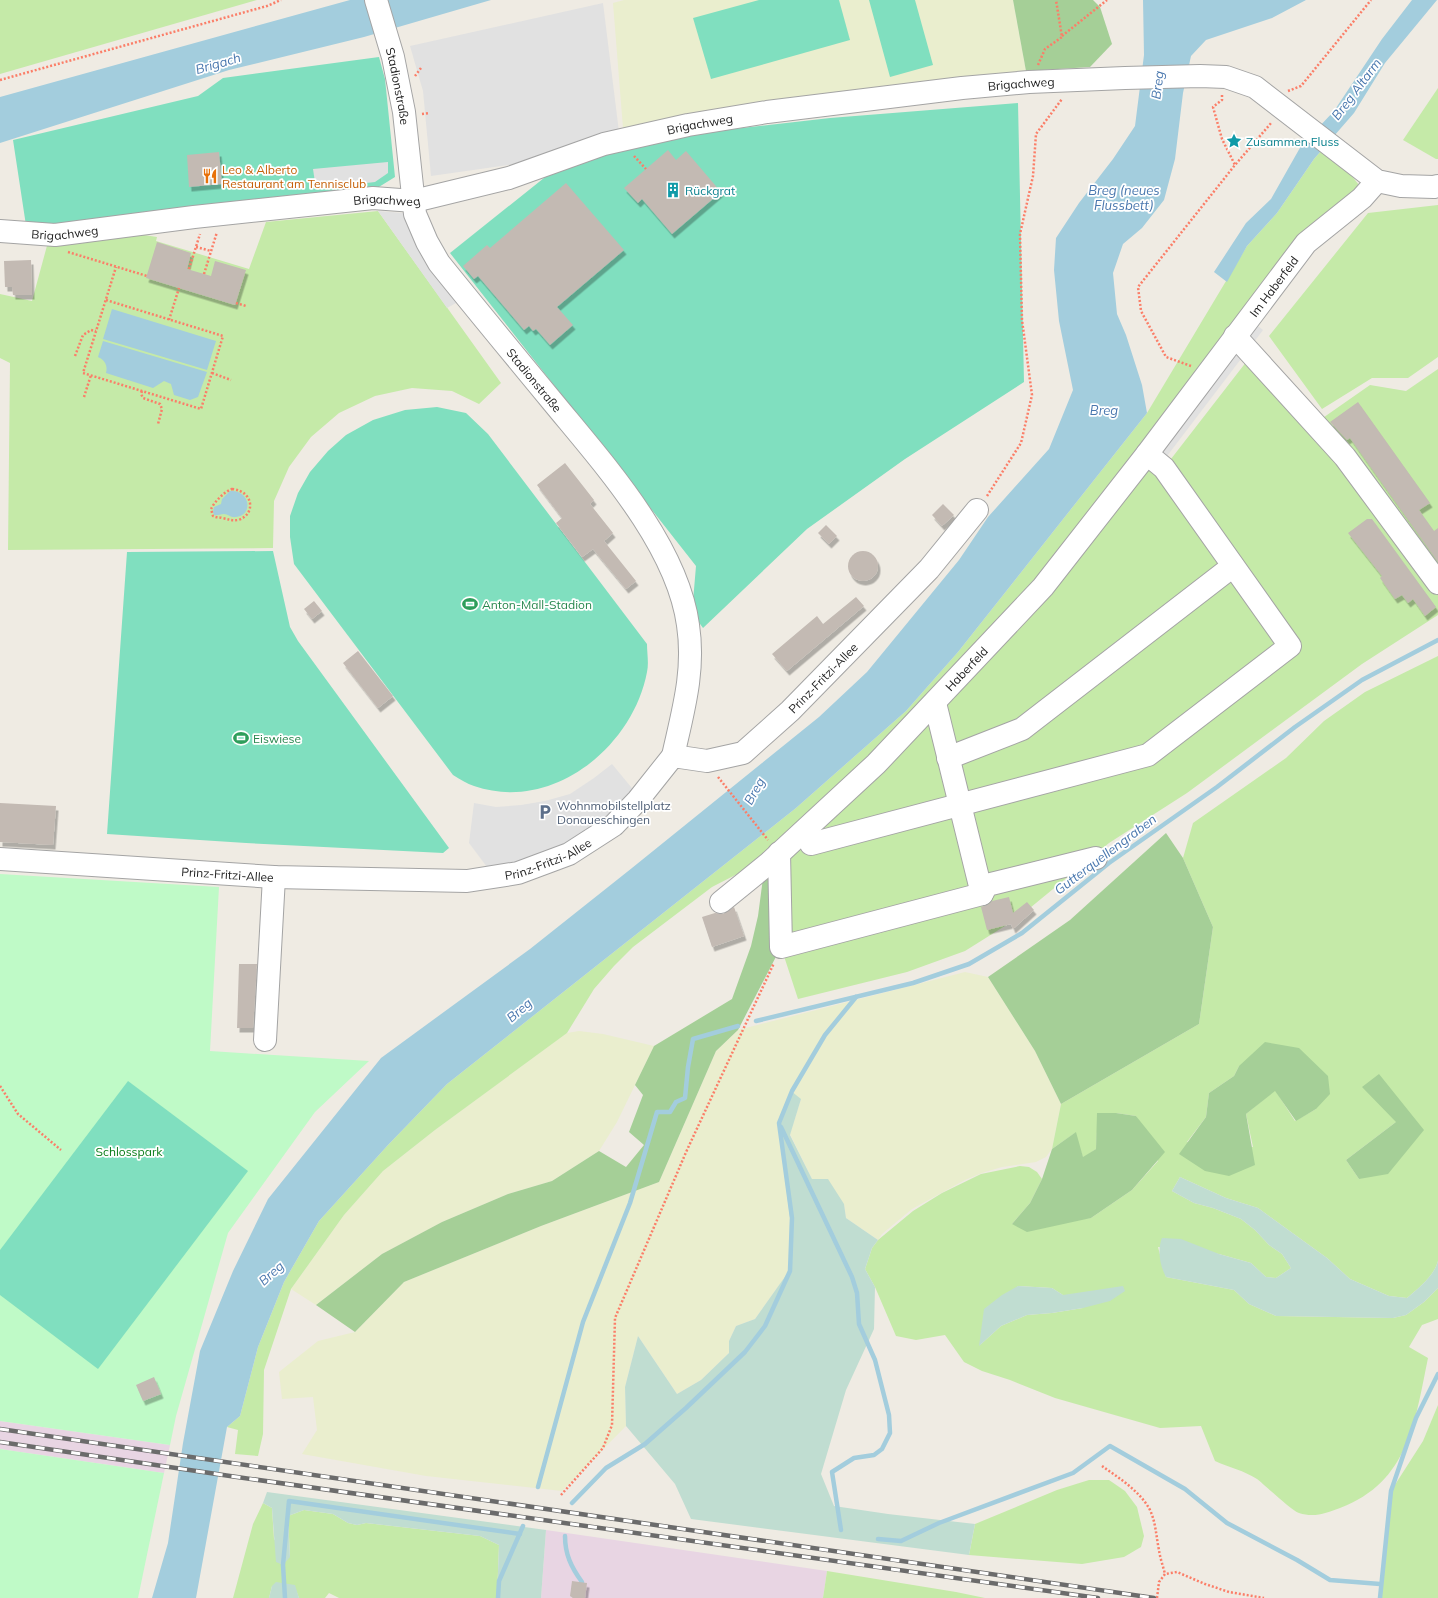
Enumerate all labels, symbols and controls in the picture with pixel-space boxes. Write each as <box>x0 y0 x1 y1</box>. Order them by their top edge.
street label: Stadionstraße <box>383 45 413 125</box>
water label: Brigach <box>194 49 242 77</box>
water label: Breg Altarm <box>1328 55 1384 123</box>
water label: Breg <box>1147 70 1167 100</box>
street label: Brigachweg <box>987 73 1055 93</box>
street label: Brigachweg <box>665 110 734 137</box>
place icon: Zusammen Fluss <box>1225 132 1243 150</box>
place label: Zusammen Fluss <box>1246 134 1339 149</box>
place label: Leo & Alberto Restaurant am Tennisclub <box>222 162 366 191</box>
restaurant icon: Leo & Alberto Restaurant am Tennisclub <box>201 167 219 185</box>
building icon: Rückgrat <box>664 181 682 199</box>
water label: Breg (neues Flussbett) <box>1088 182 1160 213</box>
place label: Rückgrat <box>685 183 735 198</box>
street label: Brigachweg <box>353 190 422 209</box>
street label: Brigachweg <box>31 222 99 243</box>
street label: Im Haberfeld <box>1246 253 1301 319</box>
street label: Stadionstraße <box>504 345 565 415</box>
water label: Breg <box>1090 402 1118 418</box>
sports icon: Anton-Mall-Stadion <box>461 595 479 613</box>
place label: Anton-Mall-Stadion <box>482 597 592 612</box>
street label: Prinz-Fritzi-Allee <box>785 639 860 716</box>
street label: Haberfeld <box>942 643 991 694</box>
sports icon: Eiswiese <box>232 729 250 747</box>
place label: Eiswiese <box>253 731 301 746</box>
water label: Breg <box>740 775 768 807</box>
place label: Wohnmobilstellplatz Donaueschingen <box>557 798 671 827</box>
parking icon: Wohnmobilstellplatz Donaueschingen <box>536 803 554 821</box>
water label: Gutterquellengraben <box>1051 810 1159 898</box>
street label: Prinz-Fritzi-Allee <box>503 834 594 883</box>
street label: Prinz-Fritzi-Allee <box>181 863 274 884</box>
water label: Breg <box>503 995 535 1025</box>
park label: Schlosspark <box>96 1144 163 1159</box>
water label: Breg <box>255 1257 287 1288</box>

